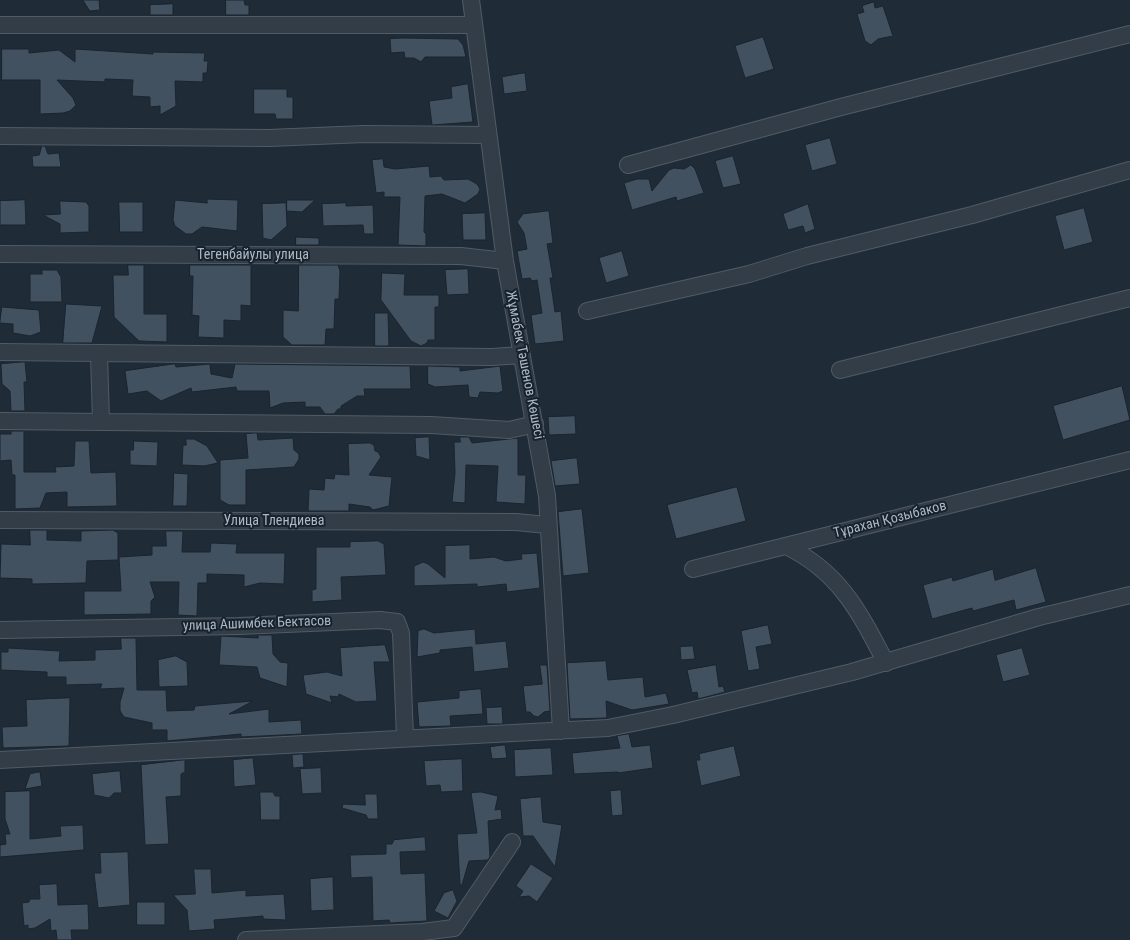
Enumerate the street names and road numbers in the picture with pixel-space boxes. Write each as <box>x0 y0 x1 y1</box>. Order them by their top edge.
street label: Тегенбайулы улица <box>197 247 309 263</box>
street label: Жұмабек Тәшенов Көшесі <box>501 289 547 441</box>
street label: Тұрахан Қозыбаков <box>832 498 948 542</box>
street label: Улица Тлендиева <box>224 513 324 529</box>
street label: улица Ашимбек Бектасов <box>182 613 332 635</box>

